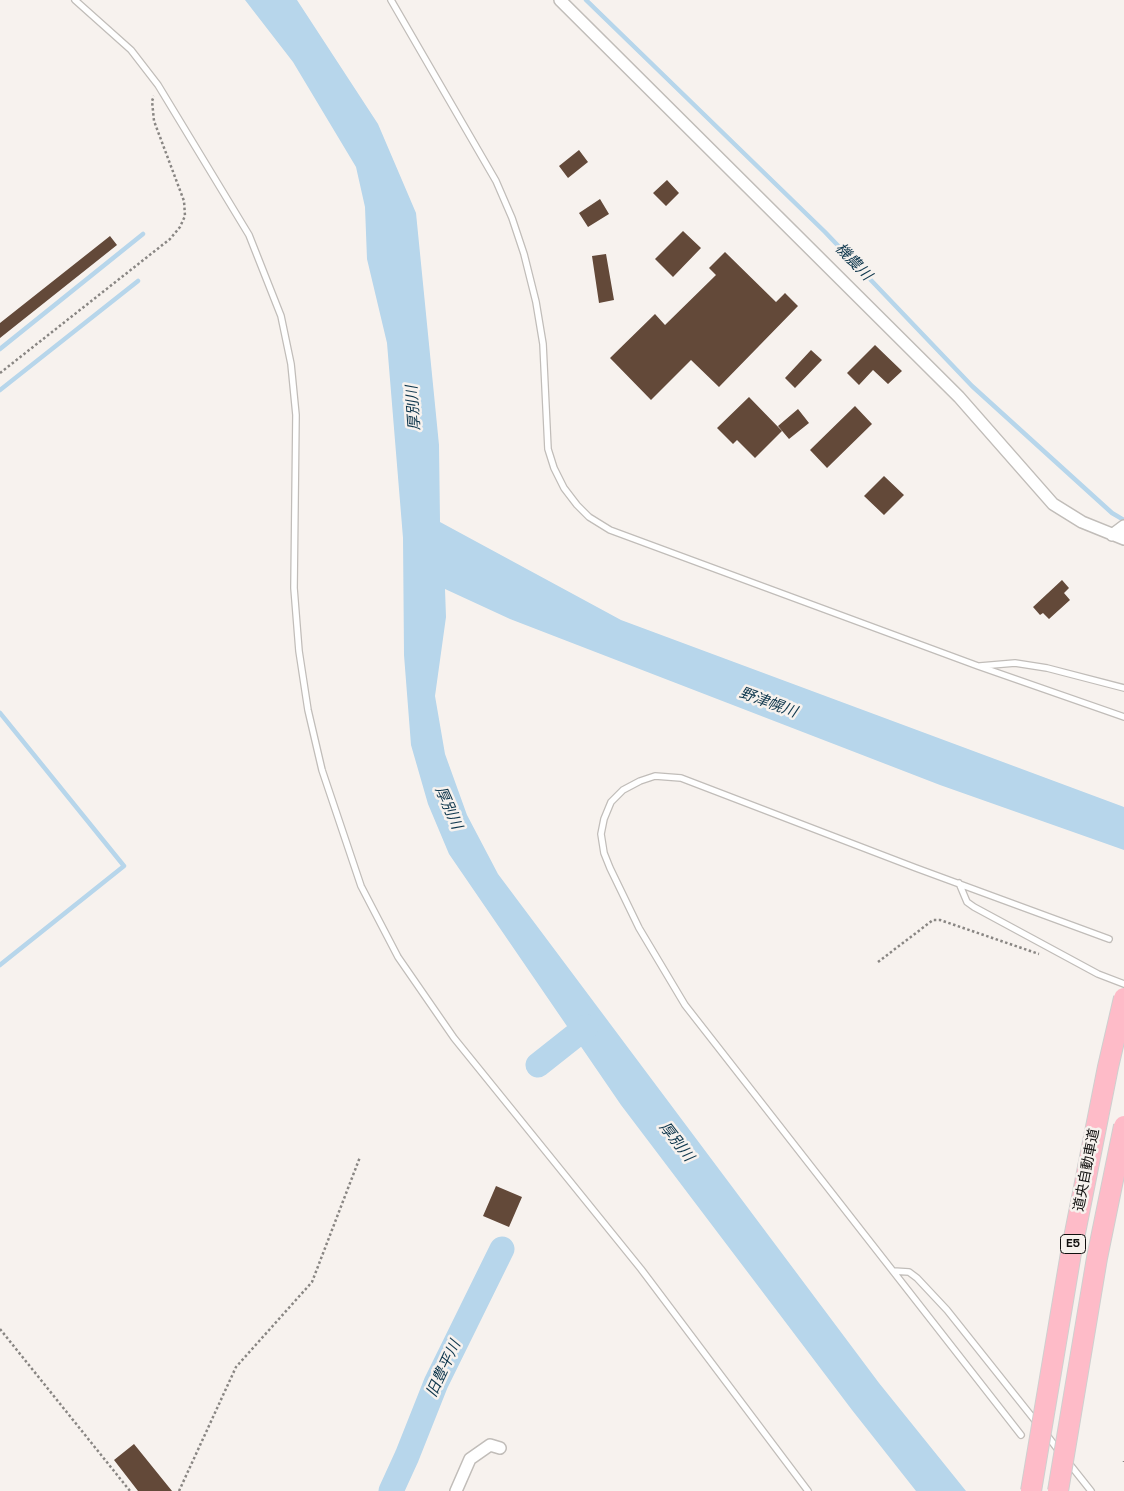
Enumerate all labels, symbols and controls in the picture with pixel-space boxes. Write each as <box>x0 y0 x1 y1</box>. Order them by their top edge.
water label: 機農川 <box>831 240 875 284</box>
water label: 厚別川 <box>403 385 425 431</box>
water label: 野津幌川 <box>737 684 799 722</box>
water label: 厚別川 <box>431 784 465 832</box>
water label: 厚別川 <box>655 1119 697 1165</box>
street label: 道央自動車道 <box>1071 1127 1103 1213</box>
road number: E5 <box>1060 1234 1086 1254</box>
water label: 旧豊平川 <box>423 1338 465 1400</box>

